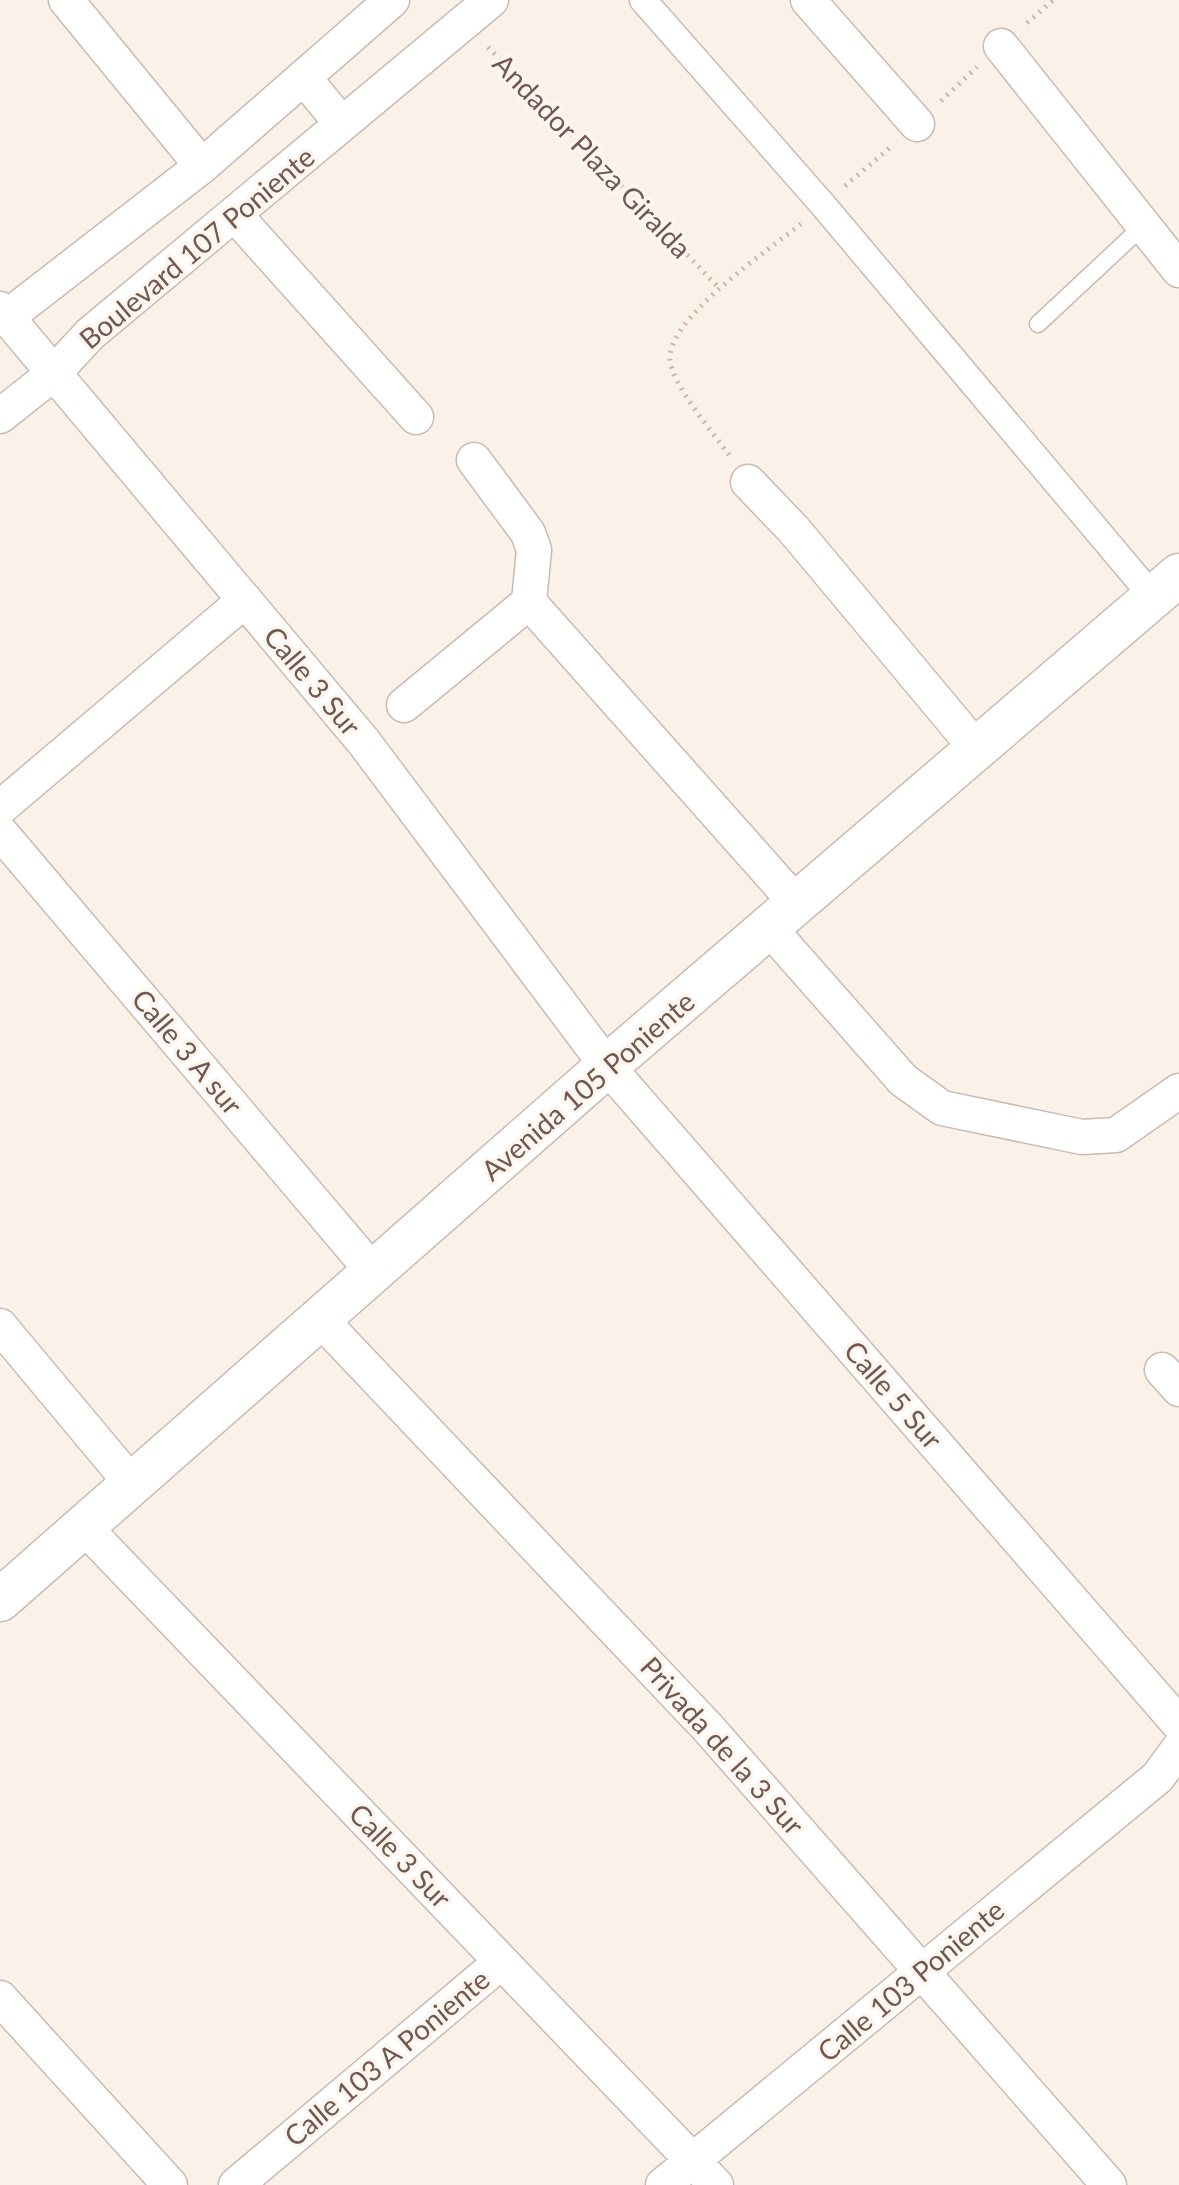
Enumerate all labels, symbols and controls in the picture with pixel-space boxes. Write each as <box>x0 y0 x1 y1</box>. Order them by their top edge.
street label: Andador Plaza Giralda <box>487 46 699 264</box>
street label: Boulevard 107 Poniente <box>72 139 321 355</box>
street label: Calle 3 Sur <box>257 619 368 742</box>
street label: Calle 3 A sur <box>125 982 250 1121</box>
street label: Avenida 105 Poniente <box>474 984 701 1187</box>
street label: Calle 5 Sur <box>838 1333 950 1455</box>
street label: Privada de la 3 Sur <box>634 1649 812 1841</box>
street label: Calle 3 Sur <box>343 1796 459 1915</box>
street label: Calle 103 Poniente <box>810 1892 1011 2068</box>
street label: Calle 103 A Poniente <box>277 1962 496 2153</box>

